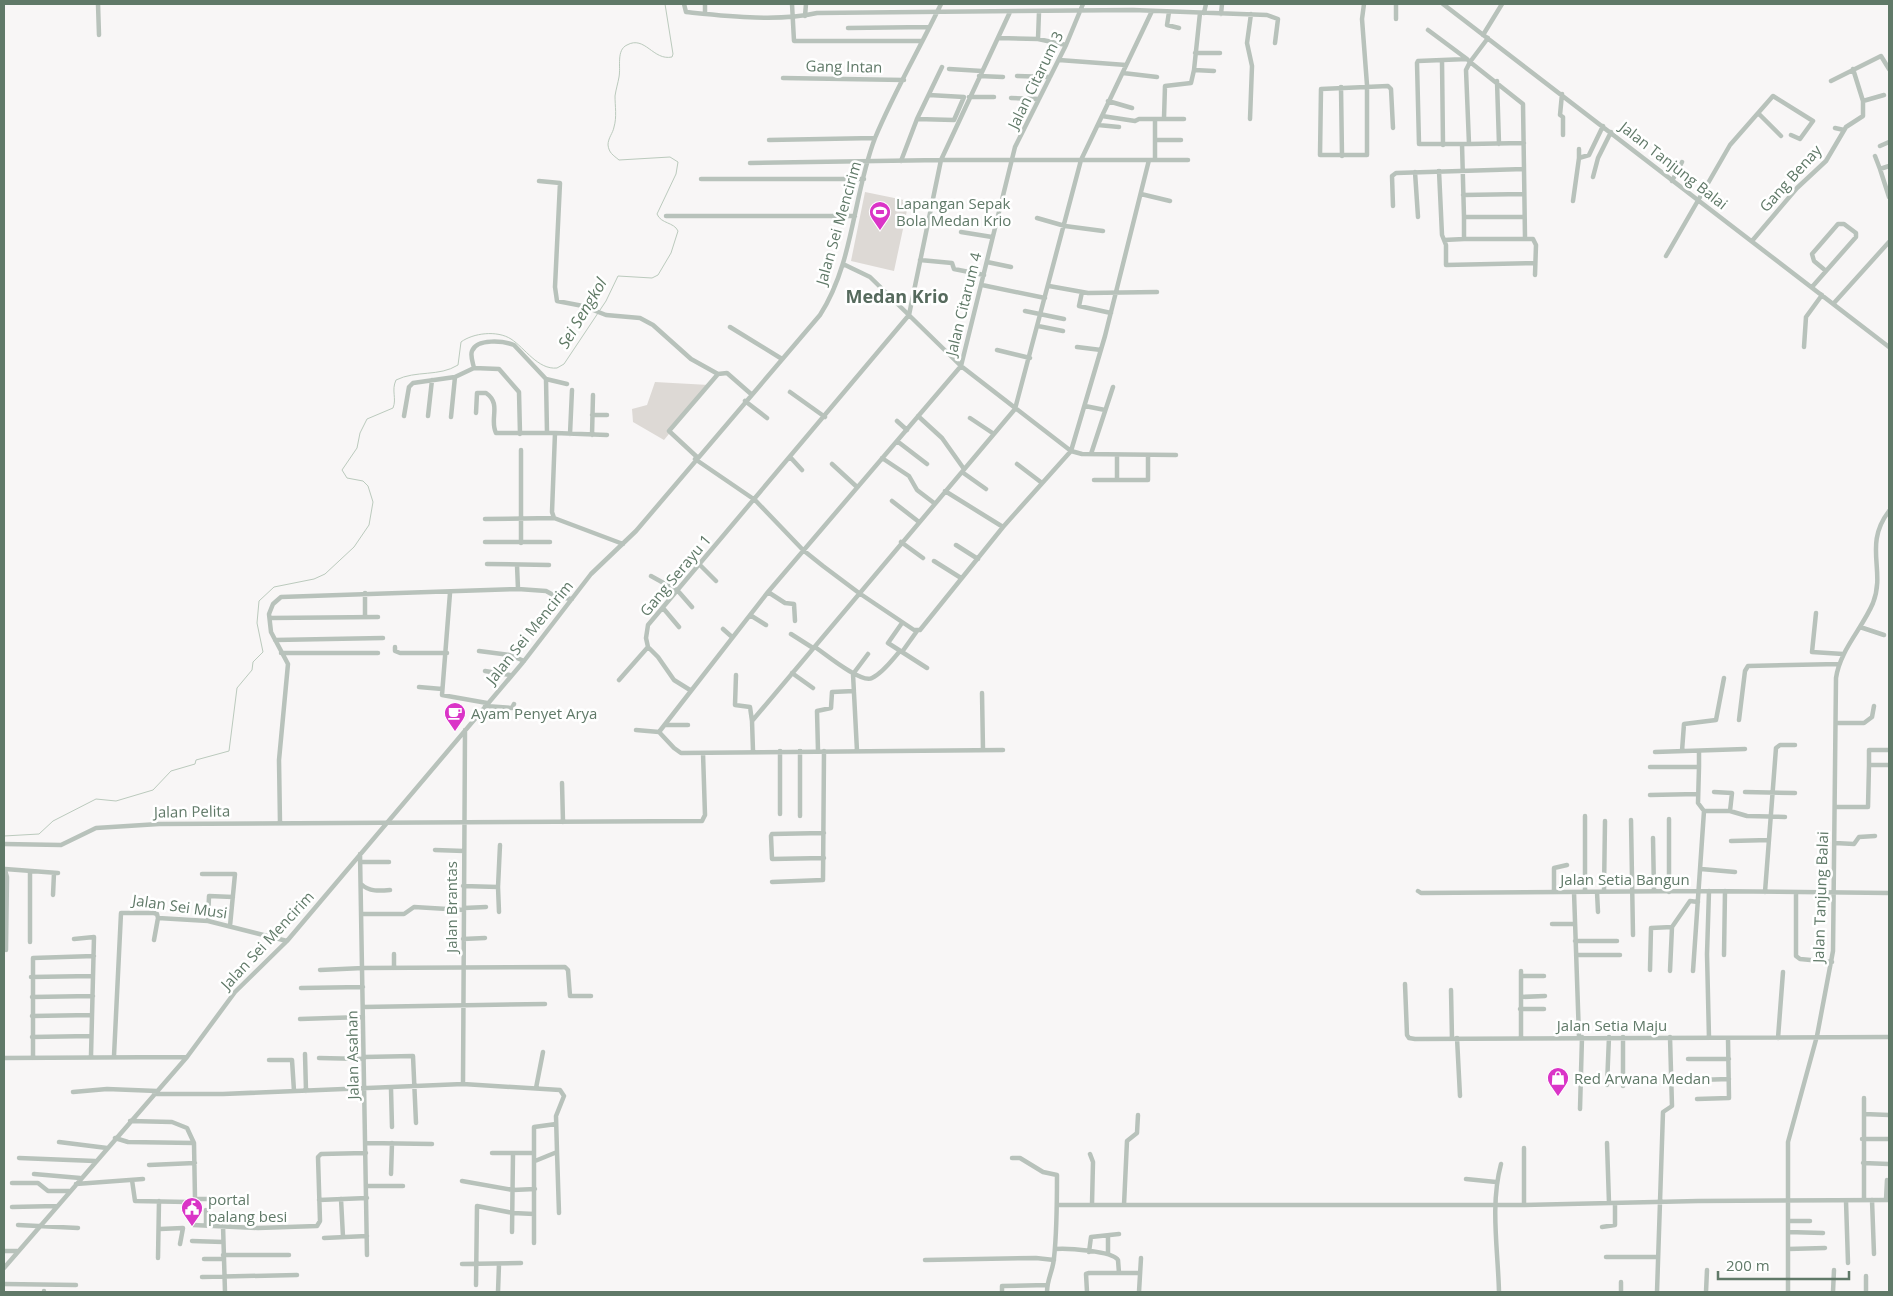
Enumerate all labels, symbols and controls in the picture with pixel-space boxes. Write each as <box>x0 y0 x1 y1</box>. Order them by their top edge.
street label: Jalan Citarum 3 <box>1002 28 1067 134</box>
street label: Gang Intan <box>805 55 883 77</box>
street label: Jalan Tanjung Balai <box>1614 115 1732 213</box>
street label: Gang Benay <box>1755 140 1826 216</box>
street label: Jalan Sei Mencirim <box>810 159 865 289</box>
place label: Lapangan Sepak Bola Medan Krio <box>896 193 1011 230</box>
sports icon: Lapangan Sepak Bola Medan Krio <box>868 200 892 231</box>
street label: Jalan Citarum 4 <box>940 250 986 360</box>
water label: Sei Sengkol <box>552 273 612 352</box>
district label: Medan Krio <box>845 284 949 308</box>
street label: Gang Serayu 1 <box>635 530 715 620</box>
street label: Jalan Sei Mencirim <box>480 576 577 690</box>
cafe icon: Ayam Penyet Arya <box>443 701 467 732</box>
place label: Ayam Penyet Arya <box>471 703 597 723</box>
street label: Jalan Pelita <box>152 800 230 822</box>
street label: Jalan Tanjung Balai <box>1808 831 1832 965</box>
street label: Jalan Brantas <box>441 861 461 955</box>
street label: Jalan Setia Bangun <box>1558 869 1690 889</box>
street label: Jalan Sei Mencirim <box>215 886 318 995</box>
street label: Jalan Sei Musi <box>129 889 229 923</box>
street label: Jalan Asahan <box>341 1010 363 1102</box>
street label: Jalan Setia Maju <box>1555 1015 1667 1035</box>
shop icon: Red Arwana Medan <box>1546 1066 1570 1097</box>
place label: Red Arwana Medan <box>1574 1068 1710 1088</box>
place label: portal palang besi <box>208 1189 287 1226</box>
public building icon: portal palang besi <box>180 1196 204 1227</box>
scale bar <box>1718 1248 1849 1280</box>
text: 200 m <box>1726 1255 1770 1275</box>

